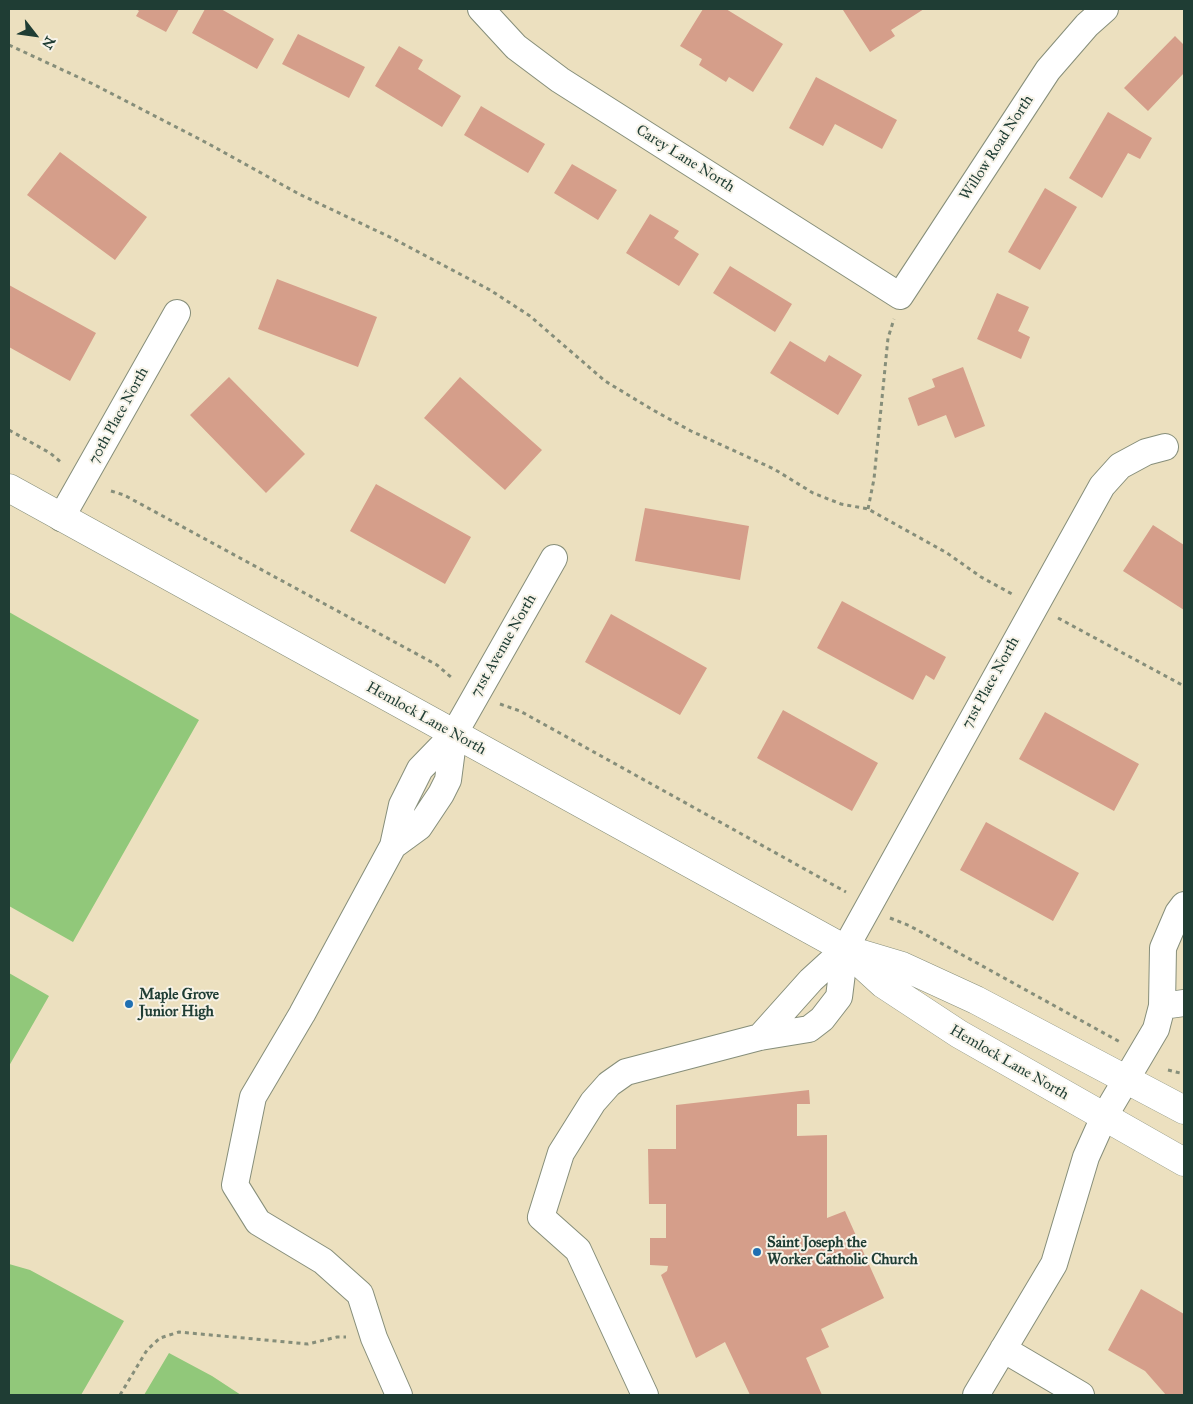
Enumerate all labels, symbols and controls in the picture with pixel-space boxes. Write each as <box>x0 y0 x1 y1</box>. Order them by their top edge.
north arrow <box>10 10 60 60</box>
text: N <box>38 33 59 52</box>
street label: Willow Road North <box>956 92 1038 204</box>
street label: Carey Lane North <box>632 121 738 197</box>
street label: 70th Place North <box>85 365 153 467</box>
street label: 71st Avenue North <box>467 591 541 701</box>
street label: 71st Place North <box>958 634 1024 732</box>
street label: Hemlock Lane North <box>363 679 489 759</box>
place label: Maple Grove Junior High <box>139 986 219 1021</box>
marker: Maple Grove Junior High <box>123 998 135 1010</box>
street label: Hemlock Lane North <box>946 1022 1072 1104</box>
place label: Saint Joseph the Worker Catholic Church <box>767 1234 918 1269</box>
marker: Saint Joseph the Worker Catholic Church <box>751 1246 763 1258</box>

